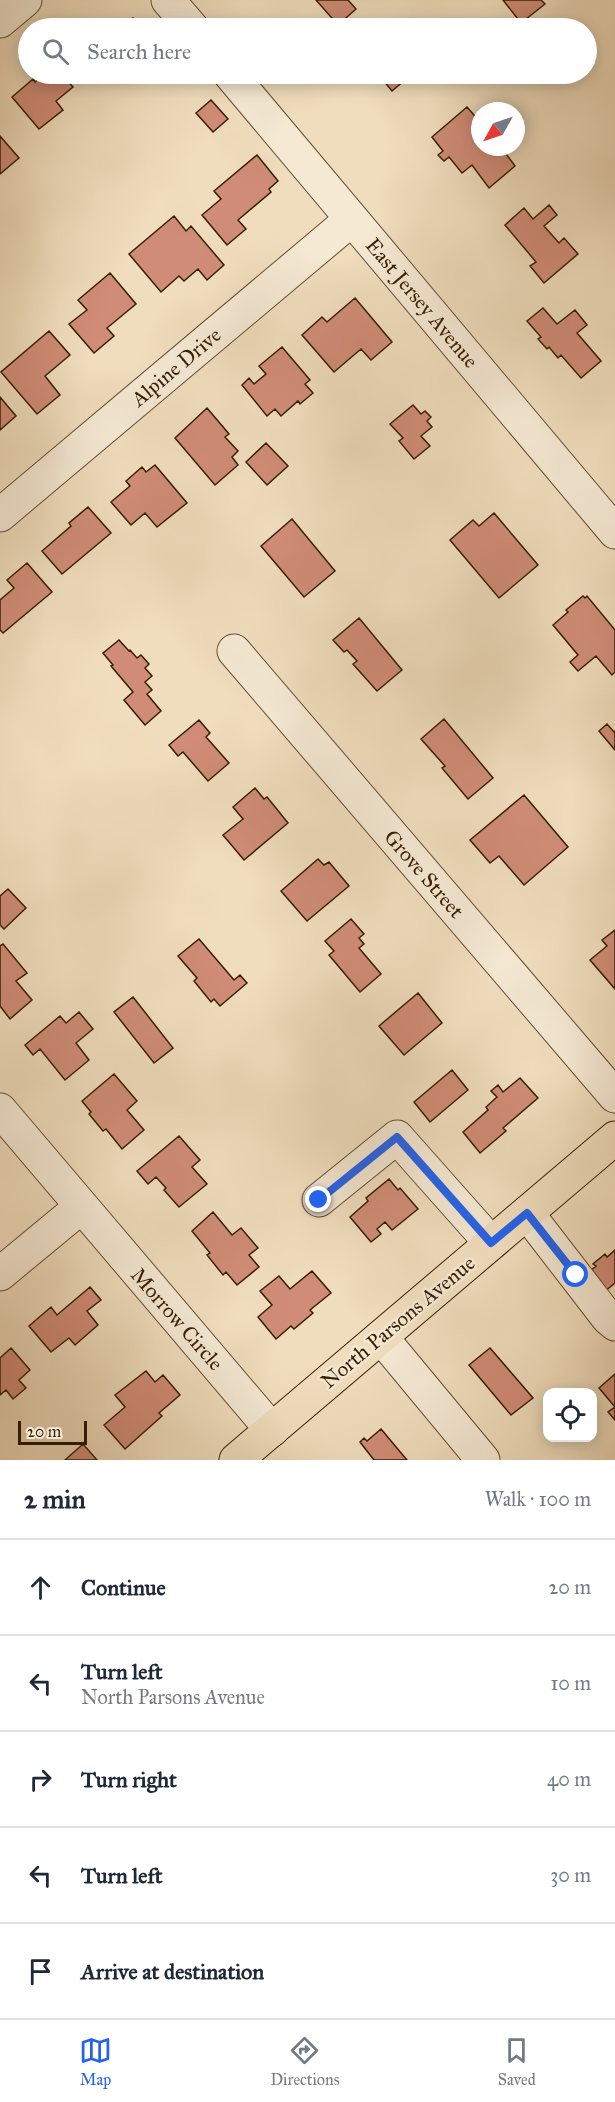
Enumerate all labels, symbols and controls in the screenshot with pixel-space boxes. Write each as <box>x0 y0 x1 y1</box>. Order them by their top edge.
search box <box>18 18 597 84</box>
icon: search <box>39 35 72 68</box>
text: Search here <box>87 38 191 65</box>
north arrow <box>471 102 525 156</box>
street label: East Jersey Avenue <box>360 233 484 374</box>
street label: Alpine Drive <box>125 322 226 413</box>
street label: Grove Street <box>378 824 470 924</box>
route end <box>305 1186 331 1212</box>
street label: North Parsons Avenue <box>316 1250 480 1394</box>
route start <box>562 1261 588 1287</box>
street label: Morrow Circle <box>125 1262 229 1376</box>
map controls <box>543 1388 597 1442</box>
button: locate <box>543 1388 597 1442</box>
scale bar <box>18 1418 87 1446</box>
text: 20 m <box>27 1422 61 1441</box>
text: 2 min <box>24 1483 85 1515</box>
text: Walk · 100 m <box>485 1487 591 1511</box>
icon: ahead <box>24 1571 57 1604</box>
text: Continue <box>81 1574 166 1601</box>
text: 20 m <box>548 1575 591 1599</box>
text: Turn left <box>81 1658 163 1685</box>
icon: left <box>24 1667 57 1700</box>
text: 10 m <box>550 1671 591 1695</box>
text: North Parsons Avenue <box>81 1685 265 1709</box>
icon: right <box>24 1763 57 1796</box>
text: Turn right <box>81 1766 177 1793</box>
text: 40 m <box>547 1767 591 1791</box>
icon: left <box>24 1859 57 1892</box>
text: Turn left <box>81 1862 163 1889</box>
text: 30 m <box>550 1863 591 1887</box>
icon: arrive <box>24 1955 57 1988</box>
text: Arrive at destination <box>81 1958 264 1985</box>
tab: Map <box>79 2034 112 2089</box>
tab: Directions <box>270 2034 339 2089</box>
tab: Saved <box>498 2034 536 2089</box>

